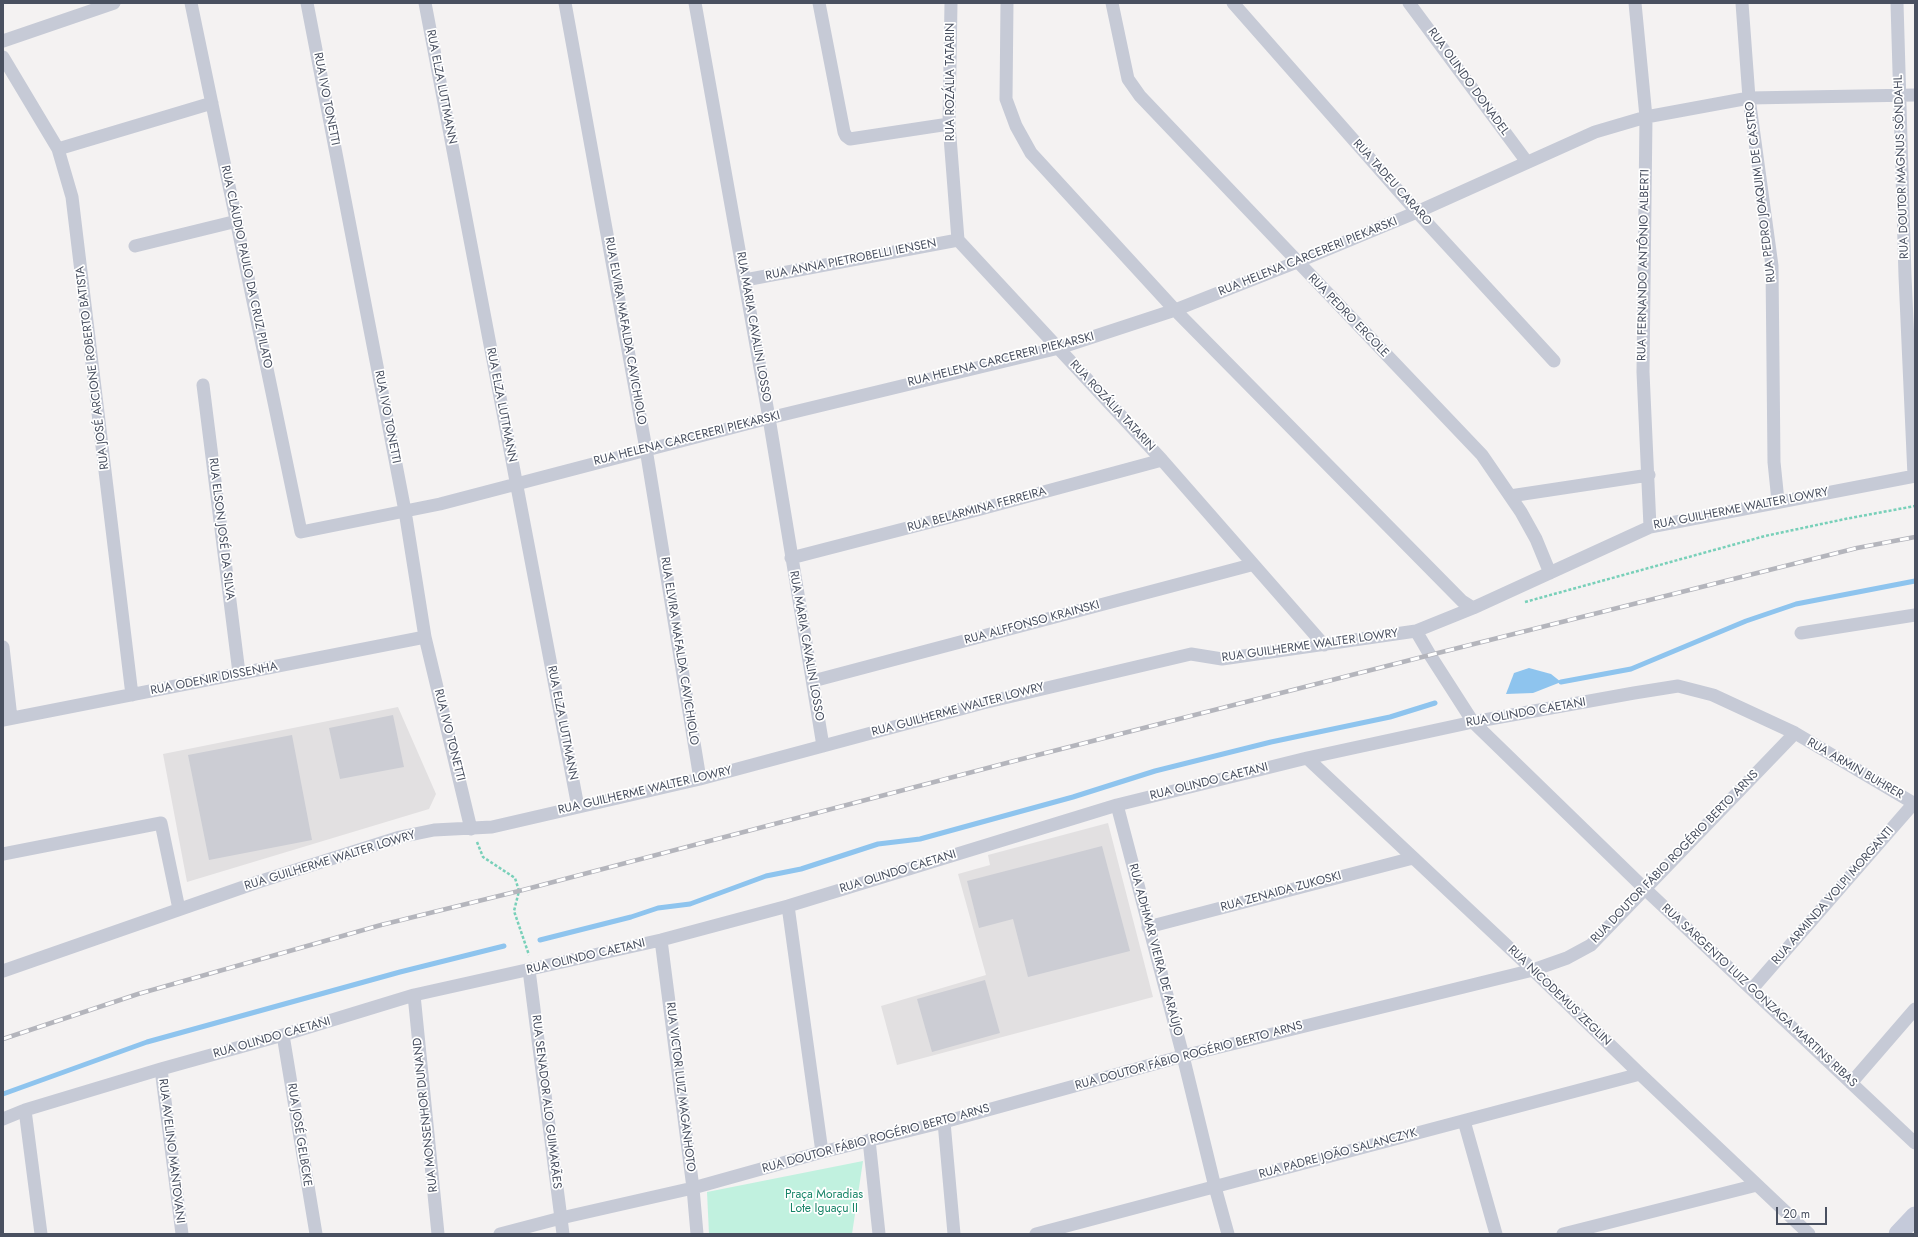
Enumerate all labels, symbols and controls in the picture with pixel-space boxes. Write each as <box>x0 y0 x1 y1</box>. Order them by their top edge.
street label: RUA ROZÁLIA TATARIN <box>944 23 958 141</box>
street label: RUA OLINDO DONADEL <box>1424 26 1512 138</box>
street label: RUA ELZA LUTTMANN <box>423 28 459 146</box>
street label: RUA IVO TONETTI <box>310 51 342 147</box>
street label: RUA DOUTOR MAGNUS SÖNDAHL <box>1892 75 1912 259</box>
street label: RUA PEDRO JOAQUIM DE CASTRO <box>1743 101 1779 283</box>
street label: RUA TADEU CARARO <box>1350 137 1434 229</box>
street label: RUA CLÁUDIO PAULO DA CRUZ PILATO <box>217 164 275 370</box>
street label: RUA FERNANDO ANTÔNIO ALBERTI <box>1635 169 1653 361</box>
street label: RUA HELENA CARCERERI PIEKARSKI <box>1216 214 1400 300</box>
street label: RUA ELVIRA MAFALDA CAVICHIOLO <box>601 236 649 426</box>
street label: RUA ANNA PIETROBELLI IENSEN <box>764 236 938 284</box>
street label: RUA MARIA CAVALIN LOSSO <box>733 251 773 403</box>
street label: RUA JOSÉ ARCIONE ROBERTO BATISTA <box>73 265 113 471</box>
street label: RUA PEDRO ERCOLE <box>1305 271 1391 361</box>
street label: RUA HELENA CARCERERI PIEKARSKI <box>906 330 1096 390</box>
street label: RUA ELZA LUTTMANN <box>483 346 519 464</box>
street label: RUA ROZÁLIA TATARIN <box>1066 358 1158 454</box>
street label: RUA IVO TONETTI <box>371 369 403 465</box>
street label: RUA HELENA CARCERERI PIEKARSKI <box>592 409 782 469</box>
street label: RUA ELSON JOSÉ DA SILVA <box>205 457 237 601</box>
street label: RUA BELARMINA FERREIRA <box>906 485 1048 535</box>
street label: RUA GUILHERME WALTER LOWRY <box>1652 485 1830 533</box>
street label: RUA ELVIRA MAFALDA CAVICHIOLO <box>657 556 701 746</box>
street label: RUA MARIA CAVALIN LOSSO <box>786 570 826 722</box>
street label: RUA ALFFONSO KRAINSKI <box>963 598 1101 648</box>
street label: RUA GUILHERME WALTER LOWRY <box>1221 626 1399 666</box>
street label: RUA ODENIR DISSENHA <box>149 660 279 698</box>
street label: RUA ELZA LUTTMANN <box>544 664 580 782</box>
street label: RUA GUILHERME WALTER LOWRY <box>870 680 1046 740</box>
street label: RUA IVO TONETTI <box>431 687 467 783</box>
street label: RUA OLINDO CAETANI <box>1465 695 1587 731</box>
street label: RUA ARMIN BUHRER <box>1804 736 1906 802</box>
street label: RUA OLINDO CAETANI <box>1148 760 1270 804</box>
street label: RUA GUILHERME WALTER LOWRY <box>557 764 733 818</box>
street label: RUA DOUTOR FÁBIO ROGÉRIO BERTO ARNS <box>1588 768 1762 946</box>
street label: RUA ARMINDA VOLPI MORGANTI <box>1769 824 1897 968</box>
street label: RUA GUILHERME WALTER LOWRY <box>243 828 417 894</box>
street label: RUA OLINDO CAETANI <box>838 847 958 897</box>
street label: RUA ADHMAR VIEIRA DE ARAÚJO <box>1125 862 1185 1038</box>
street label: RUA ZENAIDA ZUKOSKI <box>1219 869 1343 915</box>
street label: RUA SARGENTO LUIZ GONZAGA MARTINS RIBAS <box>1658 901 1860 1091</box>
street label: RUA OLINDO CAETANI <box>525 936 647 978</box>
street label: RUA NICODEMUS ZEGLIN <box>1504 943 1614 1049</box>
street label: RUA VICTOR LUIZ MAGANHOTO <box>662 1001 698 1173</box>
street label: RUA OLINDO CAETANI <box>212 1014 332 1062</box>
street label: RUA SENADOR ALO GUIMARÃES <box>528 1014 564 1190</box>
street label: RUA DOUTOR FÁBIO ROGÉRIO BERTO ARNS <box>1074 1019 1304 1093</box>
street label: RUA MONSENHOR DUNAND <box>411 1037 441 1193</box>
street label: RUA AVELINO MANTOVANI <box>155 1078 187 1224</box>
street label: RUA JOSÉ GELBCKE <box>284 1082 314 1188</box>
street label: RUA DOUTOR FÁBIO ROGÉRIO BERTO ARNS <box>761 1102 991 1176</box>
street label: RUA PADRE JOÃO SALANCZYK <box>1257 1126 1419 1182</box>
park label: Praça Moradias Lote Iguaçu II <box>785 1188 863 1216</box>
scale bar <box>1778 1199 1829 1225</box>
text: 20 m <box>1783 1205 1810 1223</box>

